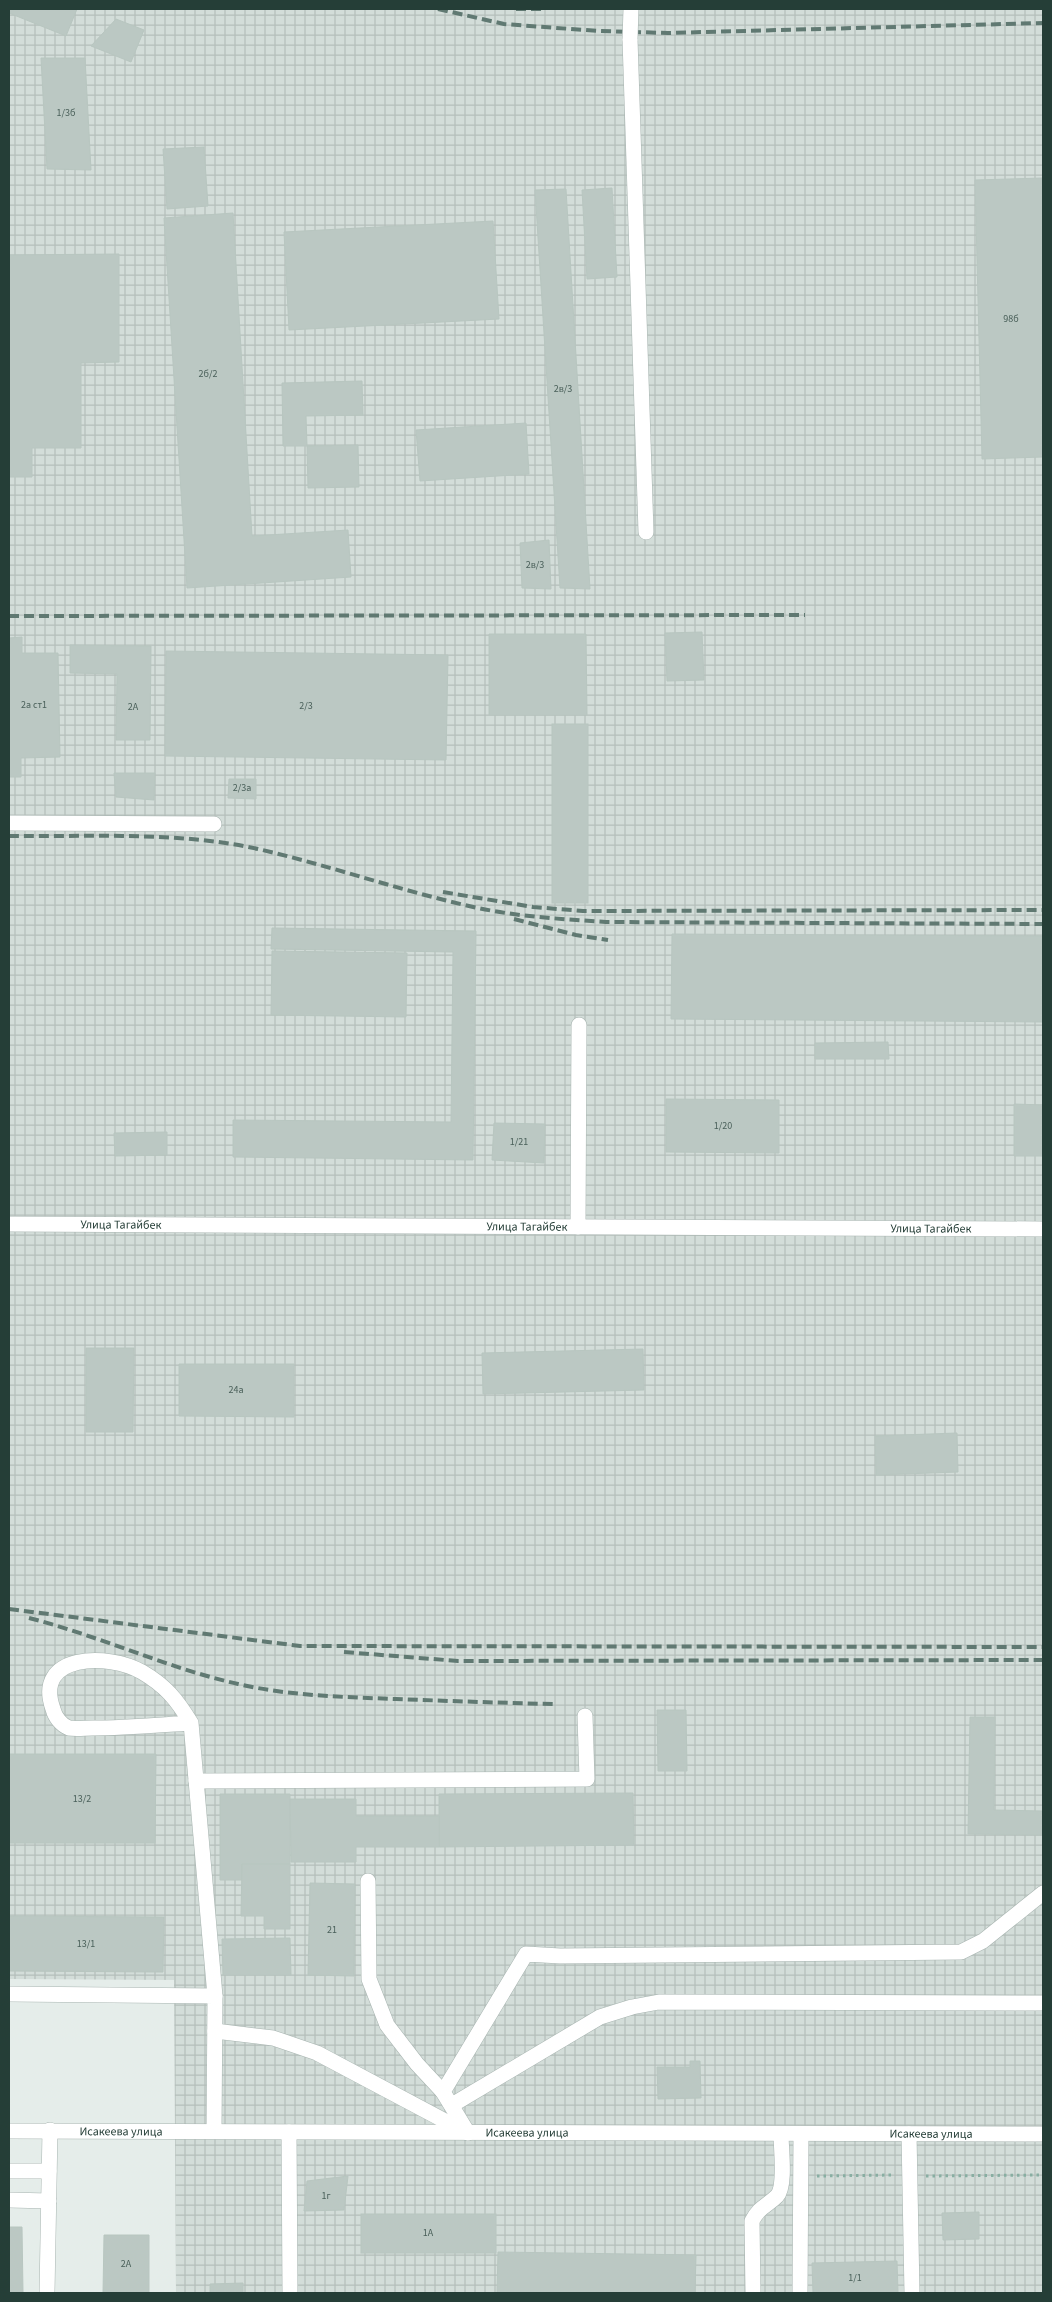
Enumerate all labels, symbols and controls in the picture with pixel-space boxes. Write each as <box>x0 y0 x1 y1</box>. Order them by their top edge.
house number: 1/3б <box>57 106 75 120</box>
house number: 98б <box>1003 312 1019 326</box>
house number: 2б/2 <box>199 367 217 381</box>
house number: 2в/3 <box>554 382 572 396</box>
house number: 2в/3 <box>526 558 544 572</box>
house number: 2а ст1 <box>21 698 47 712</box>
house number: 2/3 <box>299 699 313 713</box>
house number: 2А <box>128 700 139 714</box>
house number: 2/3а <box>233 781 251 795</box>
house number: 1/20 <box>714 1119 732 1133</box>
house number: 1/21 <box>510 1135 528 1149</box>
street label: Улица Тагайбек <box>80 1216 162 1233</box>
street label: Улица Тагайбек <box>486 1218 568 1235</box>
street label: Улица Тагайбек <box>890 1220 972 1237</box>
house number: 24а <box>229 1383 243 1397</box>
house number: 13/2 <box>73 1792 91 1806</box>
house number: 21 <box>327 1923 337 1937</box>
house number: 13/1 <box>77 1937 95 1951</box>
street label: Исакеева улица <box>79 2123 163 2140</box>
street label: Исакеева улица <box>485 2124 569 2141</box>
street label: Исакеева улица <box>889 2125 973 2142</box>
house number: 1г <box>321 2189 331 2203</box>
house number: 1А <box>423 2226 434 2240</box>
house number: 2А <box>121 2257 132 2271</box>
house number: 1/1 <box>848 2271 862 2285</box>

